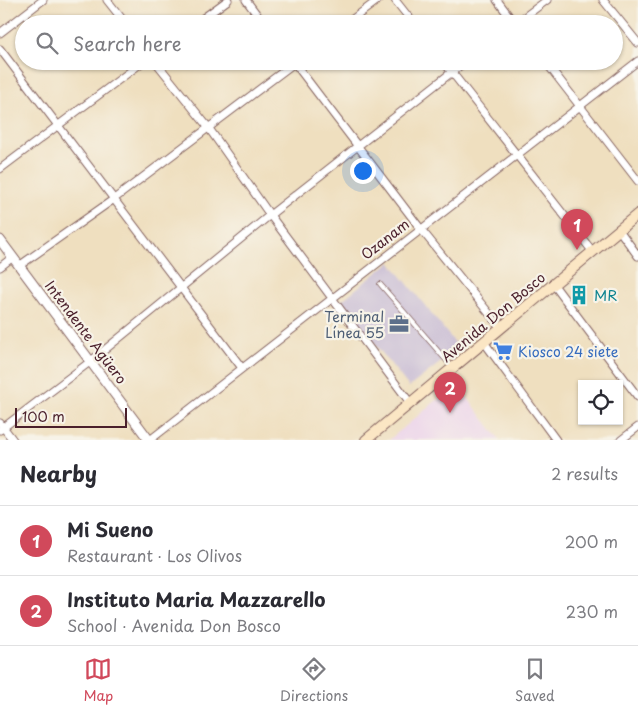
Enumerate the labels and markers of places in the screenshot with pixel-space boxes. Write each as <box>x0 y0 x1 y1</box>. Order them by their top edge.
pin: 1 <box>561 209 593 250</box>
building icon: MR <box>568 284 590 306</box>
place label: MR <box>594 285 617 306</box>
place label: Terminal Línea 55 <box>324 306 384 343</box>
office icon: Terminal Línea 55 <box>388 313 410 335</box>
supermarket icon: Kiosco 24 siete <box>492 340 514 362</box>
place label: Kiosco 24 siete <box>518 341 619 362</box>
pin: 2 <box>434 372 466 413</box>

